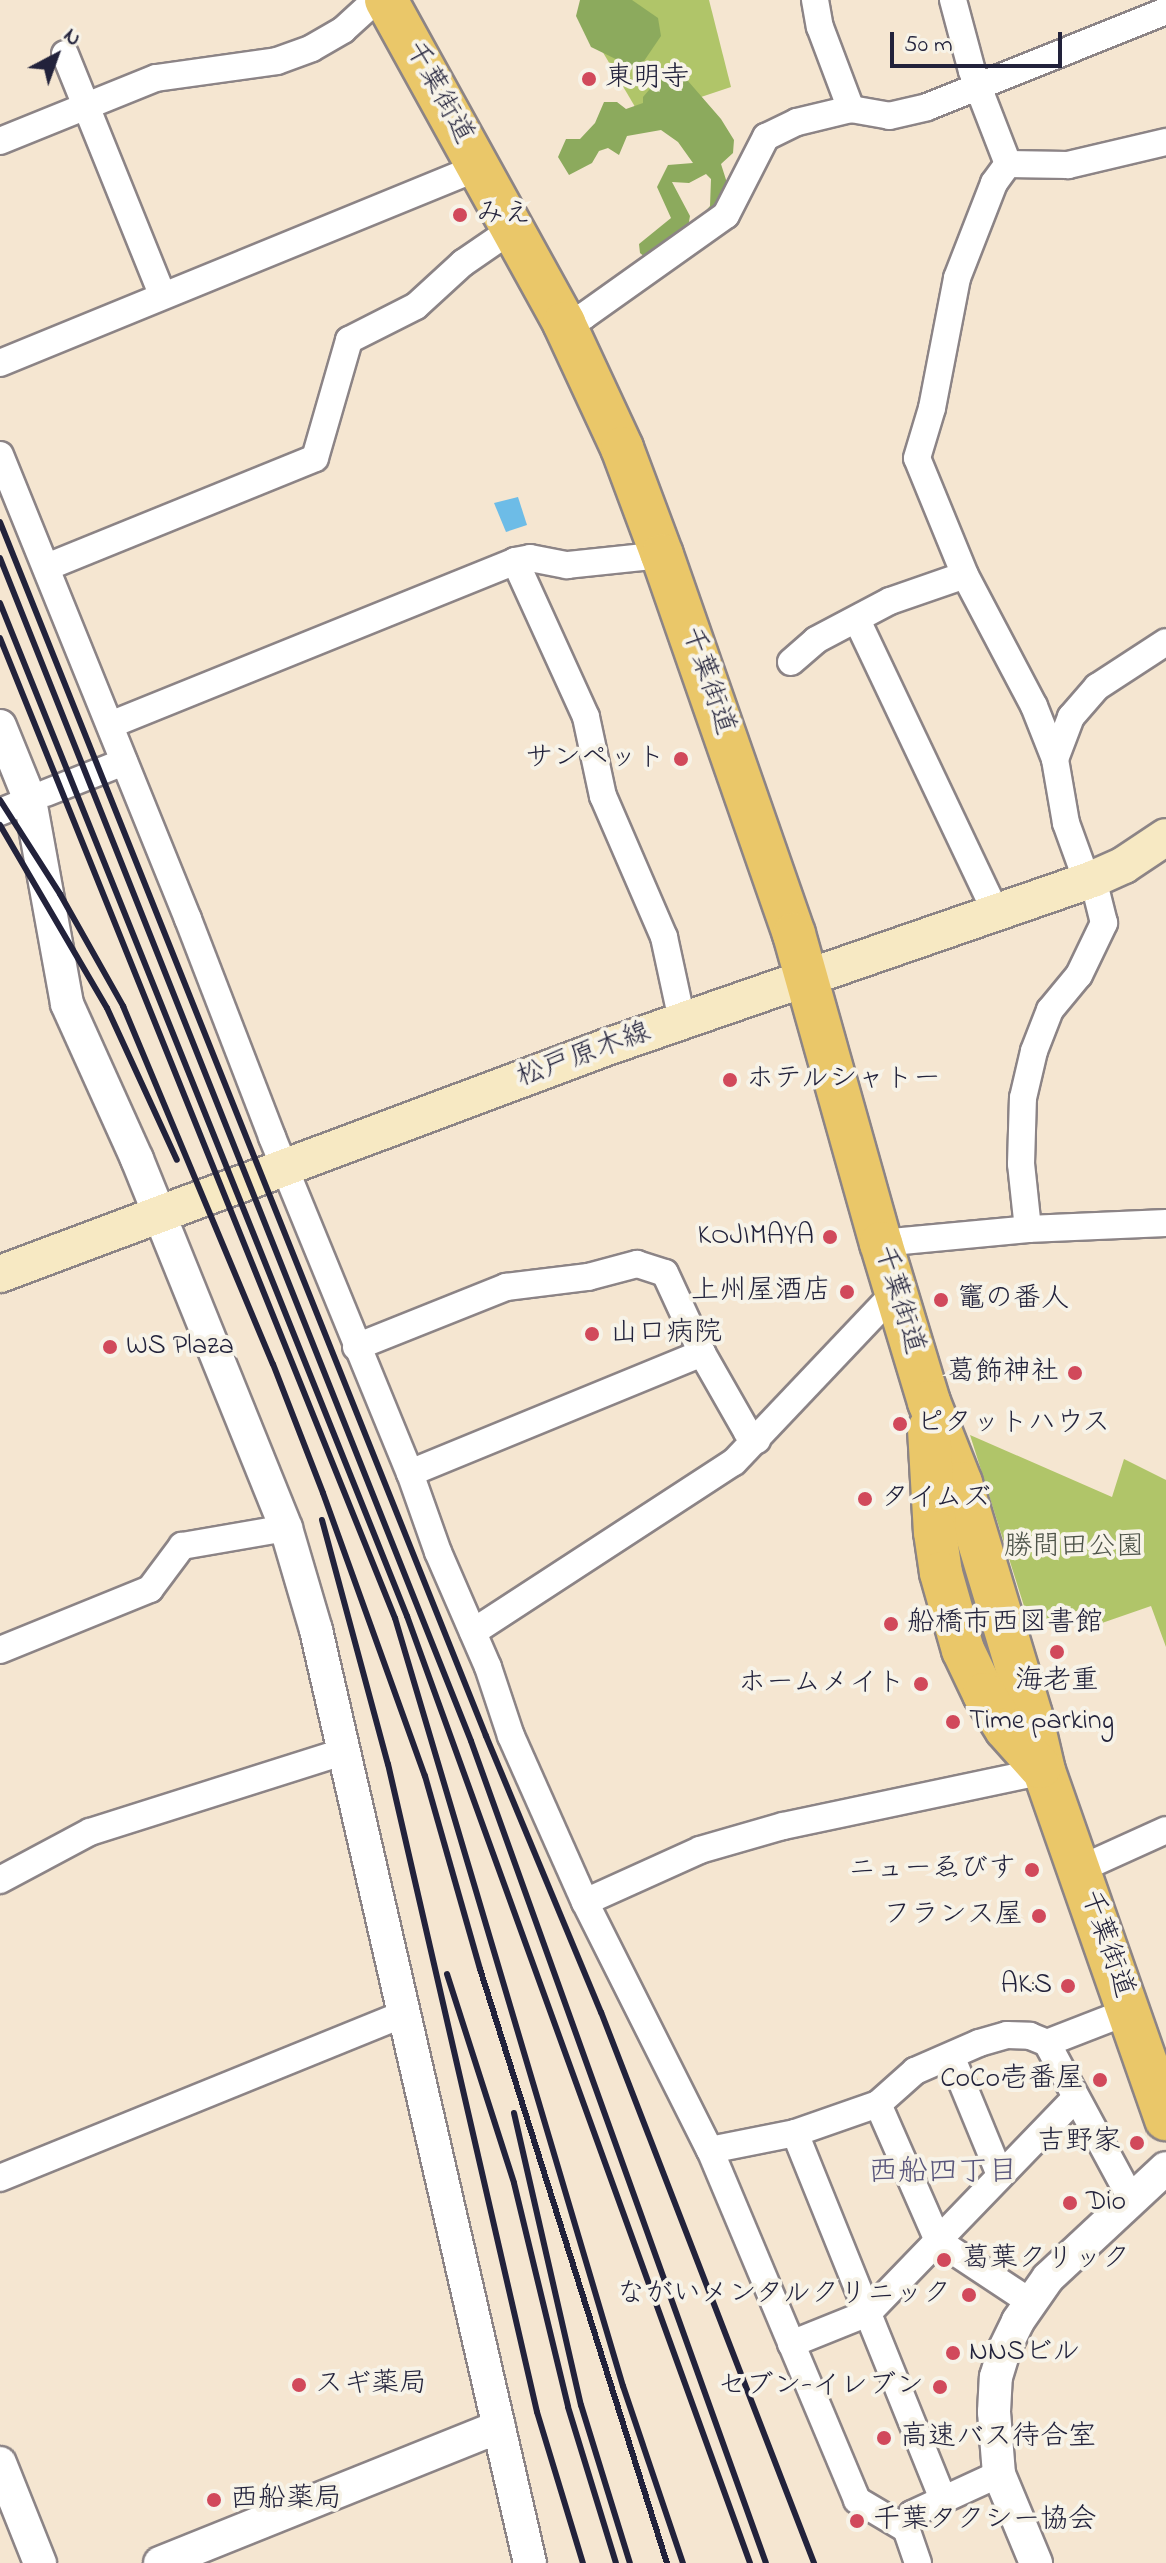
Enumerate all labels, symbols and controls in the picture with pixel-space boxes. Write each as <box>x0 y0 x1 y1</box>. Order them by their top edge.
north arrow <box>16 16 96 96</box>
scale bar <box>894 16 1066 66</box>
text: N <box>56 21 88 55</box>
text: 50 m <box>904 28 953 63</box>
street label: 千葉街道 <box>396 36 480 150</box>
place label: 東明寺 <box>605 62 689 96</box>
marker: 東明寺 <box>580 70 598 88</box>
place label: みえ <box>476 198 532 232</box>
marker: みえ <box>451 206 469 224</box>
street label: 千葉街道 <box>673 623 741 739</box>
place label: サンペット <box>525 742 665 776</box>
marker: サンペット <box>672 750 690 768</box>
street label: 松戸原木線 <box>512 1016 656 1096</box>
place label: ホテルシャトー <box>746 1063 942 1097</box>
marker: ホテルシャトー <box>721 1071 739 1089</box>
place label: KOJIMAYA <box>697 1220 814 1254</box>
marker: KOJIMAYA <box>821 1228 839 1246</box>
street label: 千葉街道 <box>866 1242 930 1358</box>
place label: 上州屋酒店 <box>691 1275 831 1309</box>
marker: 上州屋酒店 <box>838 1283 856 1301</box>
place label: 竈の番人 <box>957 1283 1069 1317</box>
marker: 竈の番人 <box>932 1291 950 1309</box>
place label: 山口病院 <box>610 1317 722 1351</box>
marker: 山口病院 <box>581 1323 603 1345</box>
place label: WS Plaza <box>126 1330 234 1364</box>
marker: WS Plaza <box>101 1338 119 1356</box>
place label: 葛飾神社 <box>947 1356 1059 1390</box>
marker: 葛飾神社 <box>1066 1364 1084 1382</box>
place label: ピタットハウス <box>916 1407 1112 1441</box>
marker: ピタットハウス <box>891 1415 909 1433</box>
place label: タイムズ <box>881 1482 993 1516</box>
marker: タイムズ <box>856 1490 874 1508</box>
park label: 勝間田公園 <box>1004 1531 1144 1565</box>
place label: 船橋市西図書館 <box>907 1607 1103 1641</box>
marker: 船橋市西図書館 <box>882 1615 900 1633</box>
marker: 海老重 <box>1048 1643 1066 1661</box>
place label: 海老重 <box>1015 1665 1099 1699</box>
place label: ホームメイト <box>737 1667 905 1701</box>
marker: ホームメイト <box>912 1675 930 1693</box>
place label: Time parking <box>969 1705 1114 1739</box>
marker: Time parking <box>944 1713 962 1731</box>
place label: ニューゑびす <box>848 1853 1016 1887</box>
marker: ニューゑびす <box>1023 1861 1041 1879</box>
street label: 千葉街道 <box>1072 1886 1140 2002</box>
place label: フランス屋 <box>883 1899 1023 1933</box>
marker: フランス屋 <box>1030 1907 1048 1925</box>
place label: AK:S <box>1001 1969 1052 2003</box>
marker: AK:S <box>1059 1977 1077 1995</box>
place label: CoCo壱番屋 <box>940 2063 1084 2097</box>
marker: CoCo壱番屋 <box>1091 2071 1109 2089</box>
place label: 吉野家 <box>1037 2126 1121 2160</box>
marker: 吉野家 <box>1128 2134 1146 2152</box>
district label: 西船四丁目 <box>868 2155 1018 2191</box>
place label: Dio <box>1086 2186 1126 2220</box>
marker: Dio <box>1061 2194 1079 2212</box>
place label: 葛葉クリック <box>962 2243 1130 2277</box>
marker: 葛葉クリック <box>933 2249 955 2271</box>
place label: ながいメンタルクリニック <box>615 2278 951 2312</box>
marker: ながいメンタルクリニック <box>958 2284 980 2306</box>
place label: NNSビル <box>969 2336 1081 2370</box>
marker: NNSビル <box>944 2344 962 2362</box>
place label: スギ薬局 <box>315 2368 427 2402</box>
place label: セブン-イレブン <box>718 2370 924 2404</box>
marker: スギ薬局 <box>290 2376 308 2394</box>
marker: セブン-イレブン <box>931 2378 949 2396</box>
place label: 高速バス待合室 <box>900 2421 1096 2455</box>
marker: 高速バス待合室 <box>875 2429 893 2447</box>
place label: 西船薬局 <box>230 2483 342 2517</box>
marker: 西船薬局 <box>205 2491 223 2509</box>
place label: 千葉タクシー協会 <box>873 2504 1097 2538</box>
marker: 千葉タクシー協会 <box>848 2512 866 2530</box>

